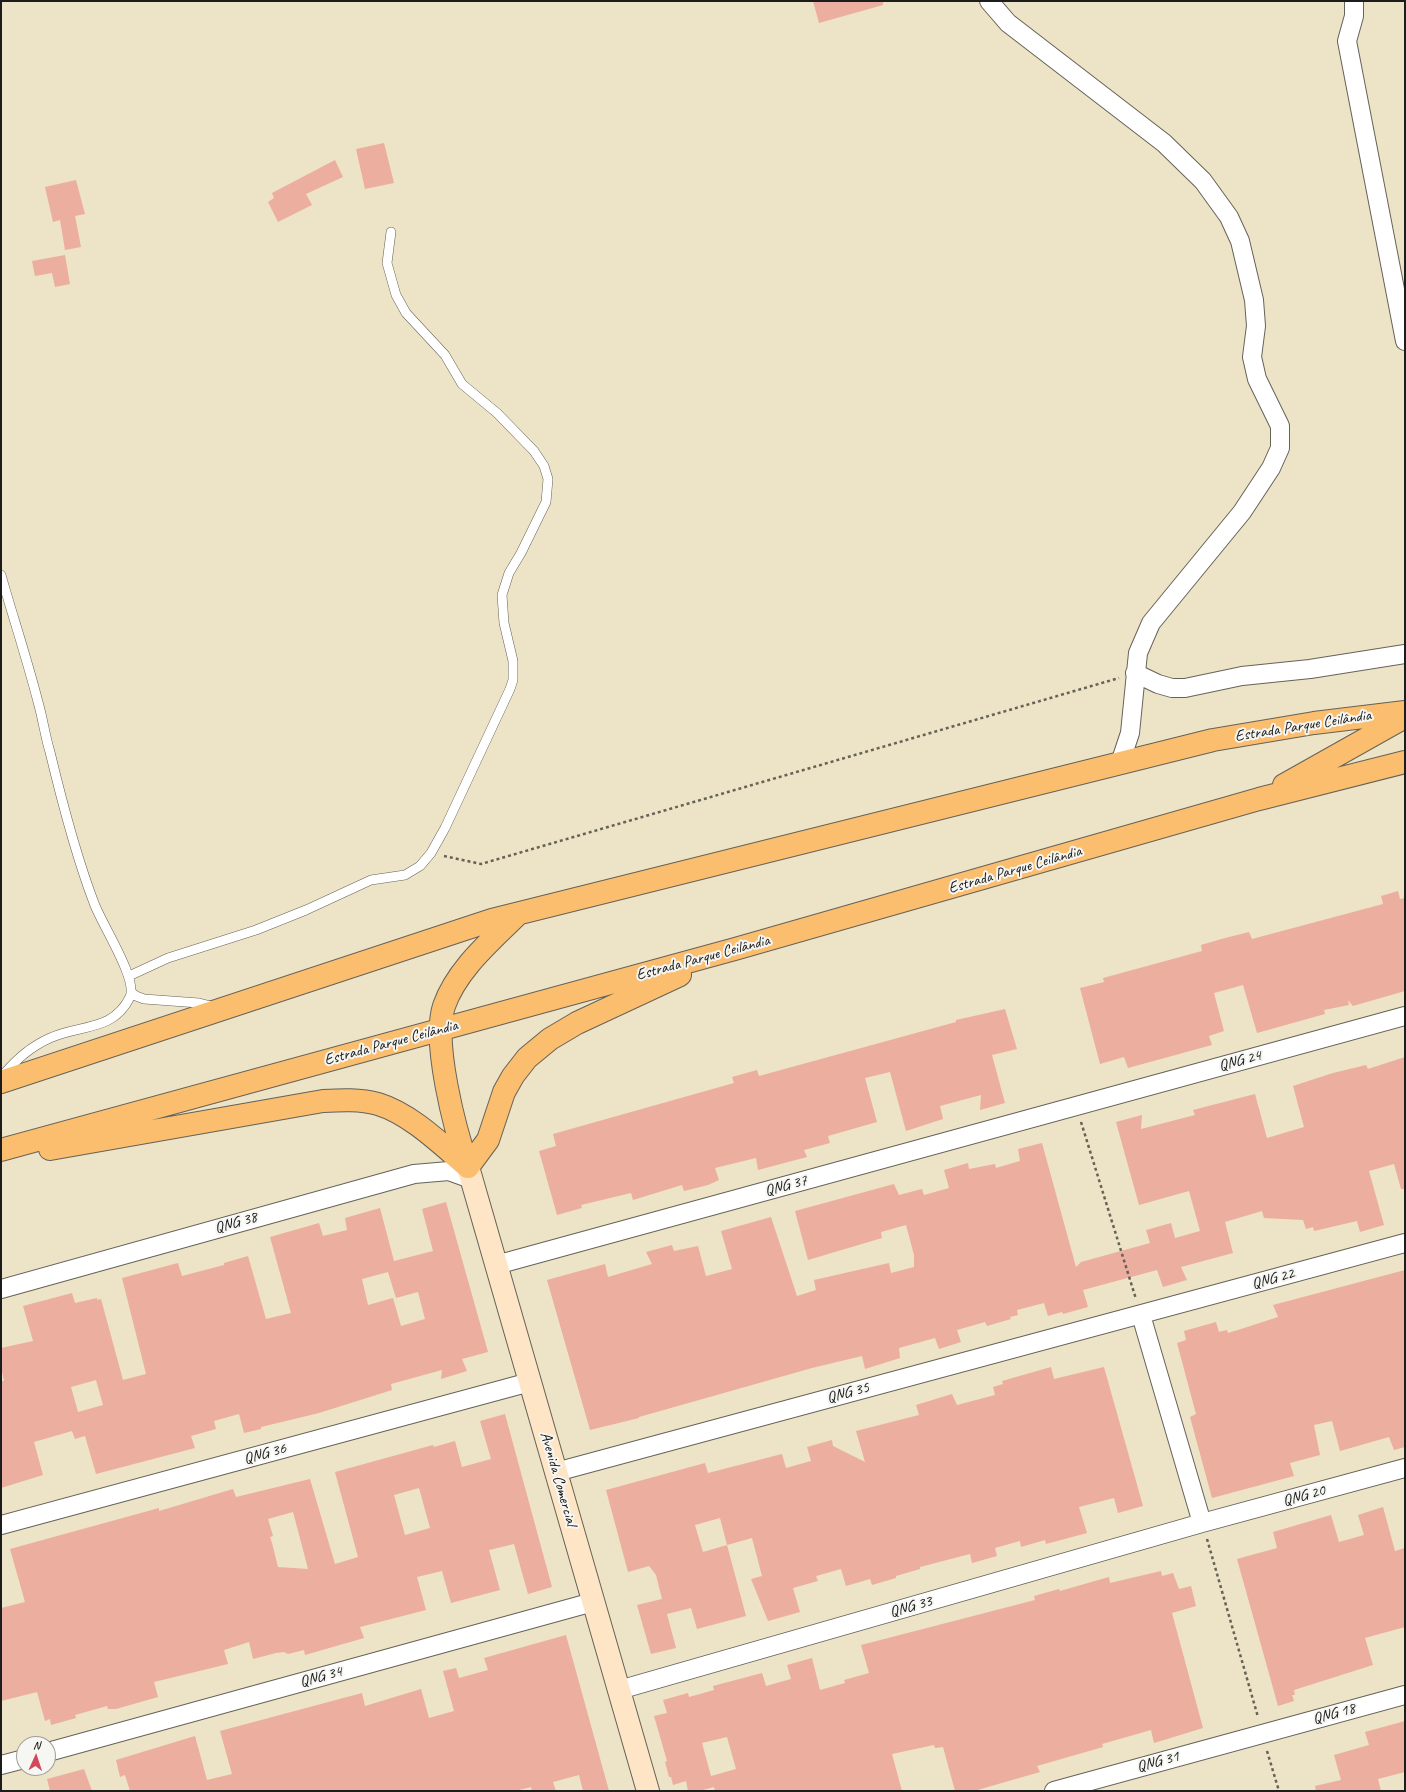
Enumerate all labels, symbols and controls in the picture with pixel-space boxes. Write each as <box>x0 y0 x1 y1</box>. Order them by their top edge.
street label: Estrada Parque Ceilândia <box>1234 706 1372 746</box>
street label: Estrada Parque Ceilândia <box>946 842 1084 898</box>
street label: Estrada Parque Ceilândia <box>634 931 772 985</box>
street label: Estrada Parque Ceilândia <box>322 1016 460 1070</box>
street label: QNG 24 <box>1217 1046 1263 1076</box>
street label: QNG 37 <box>763 1171 809 1201</box>
street label: QNG 38 <box>213 1208 259 1238</box>
street label: QNG 22 <box>1250 1264 1296 1294</box>
street label: QNG 35 <box>825 1378 871 1408</box>
street label: Avenida Comercial <box>535 1430 581 1528</box>
street label: QNG 36 <box>242 1439 288 1469</box>
street label: QNG 20 <box>1281 1481 1327 1511</box>
street label: QNG 33 <box>888 1592 934 1622</box>
street label: QNG 34 <box>298 1662 344 1692</box>
street label: QNG 18 <box>1311 1699 1357 1729</box>
north arrow <box>16 1736 56 1776</box>
text: N <box>33 1738 40 1752</box>
street label: QNG 31 <box>1135 1747 1181 1777</box>

